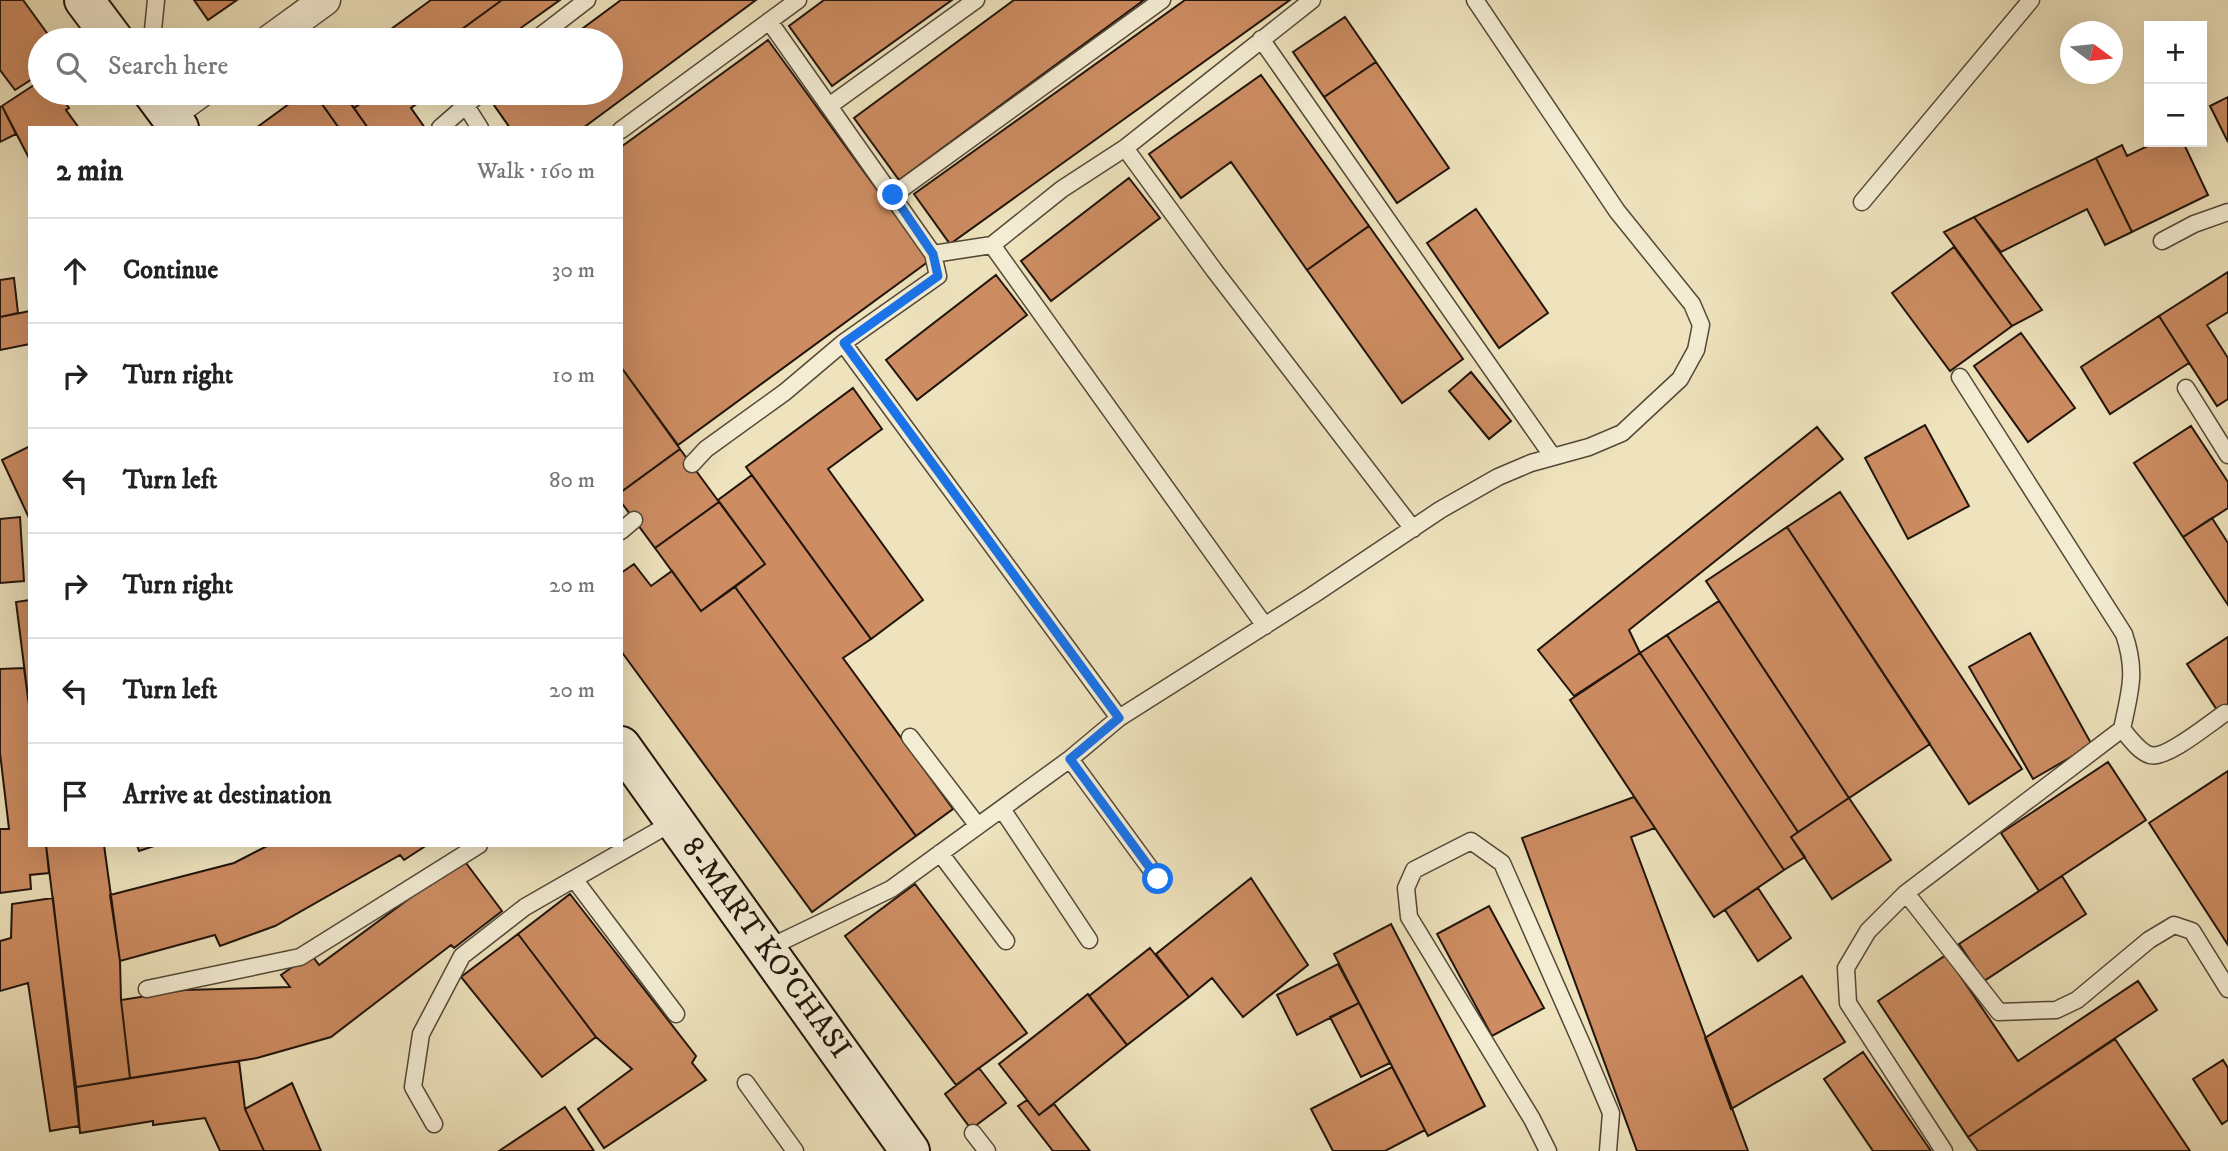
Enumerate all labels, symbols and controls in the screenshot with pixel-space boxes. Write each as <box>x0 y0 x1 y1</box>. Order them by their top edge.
north arrow <box>2060 21 2123 84</box>
map controls <box>2144 21 2207 147</box>
button: + <box>2144 21 2207 84</box>
search box <box>28 28 623 105</box>
icon: search <box>52 48 90 86</box>
text: Search here <box>108 50 228 83</box>
button: − <box>2144 84 2207 147</box>
text: 2 min <box>56 153 123 190</box>
text: Walk · 160 m <box>477 157 595 186</box>
route end <box>877 179 908 210</box>
icon: ahead <box>56 252 94 290</box>
text: Continue <box>123 254 218 287</box>
text: 30 m <box>552 256 595 285</box>
icon: right <box>56 357 94 395</box>
text: Turn right <box>123 359 233 392</box>
text: 10 m <box>552 361 595 390</box>
icon: left <box>56 462 94 500</box>
text: Turn left <box>123 464 217 497</box>
text: 80 m <box>549 466 595 495</box>
icon: right <box>56 567 94 605</box>
text: Turn right <box>123 569 233 602</box>
text: 20 m <box>549 571 595 600</box>
icon: left <box>56 672 94 710</box>
text: Turn left <box>123 674 217 707</box>
text: 20 m <box>549 676 595 705</box>
icon: arrive <box>56 777 94 815</box>
text: Arrive at destination <box>123 779 332 812</box>
street label: 8-MART KO'CHASI <box>673 830 859 1066</box>
route start <box>1142 863 1173 894</box>

